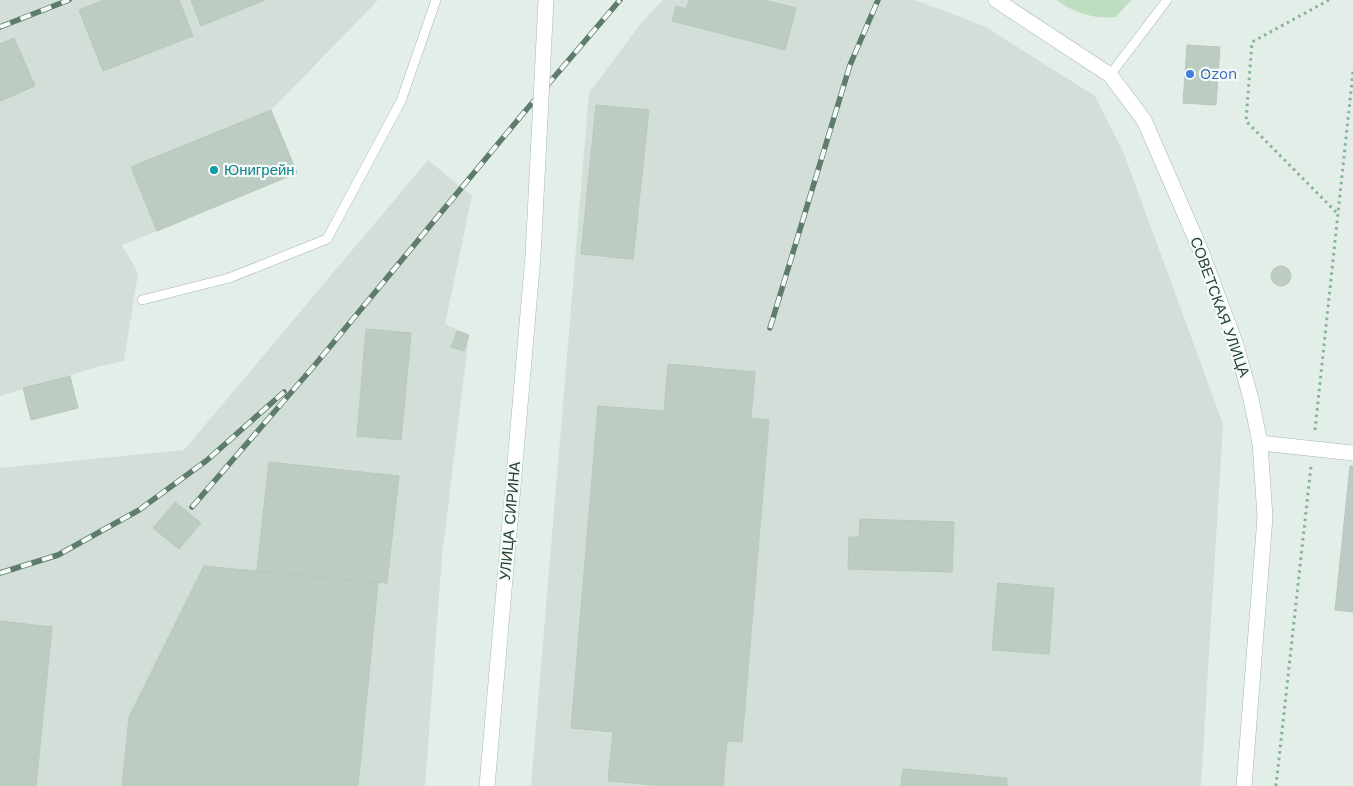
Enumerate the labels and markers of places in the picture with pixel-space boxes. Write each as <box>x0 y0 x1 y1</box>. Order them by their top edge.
place label: Ozon <box>1200 65 1237 83</box>
marker: Ozon <box>1184 68 1196 80</box>
place label: Юнигрейн <box>224 161 295 179</box>
marker: Юнигрейн <box>208 164 220 176</box>

